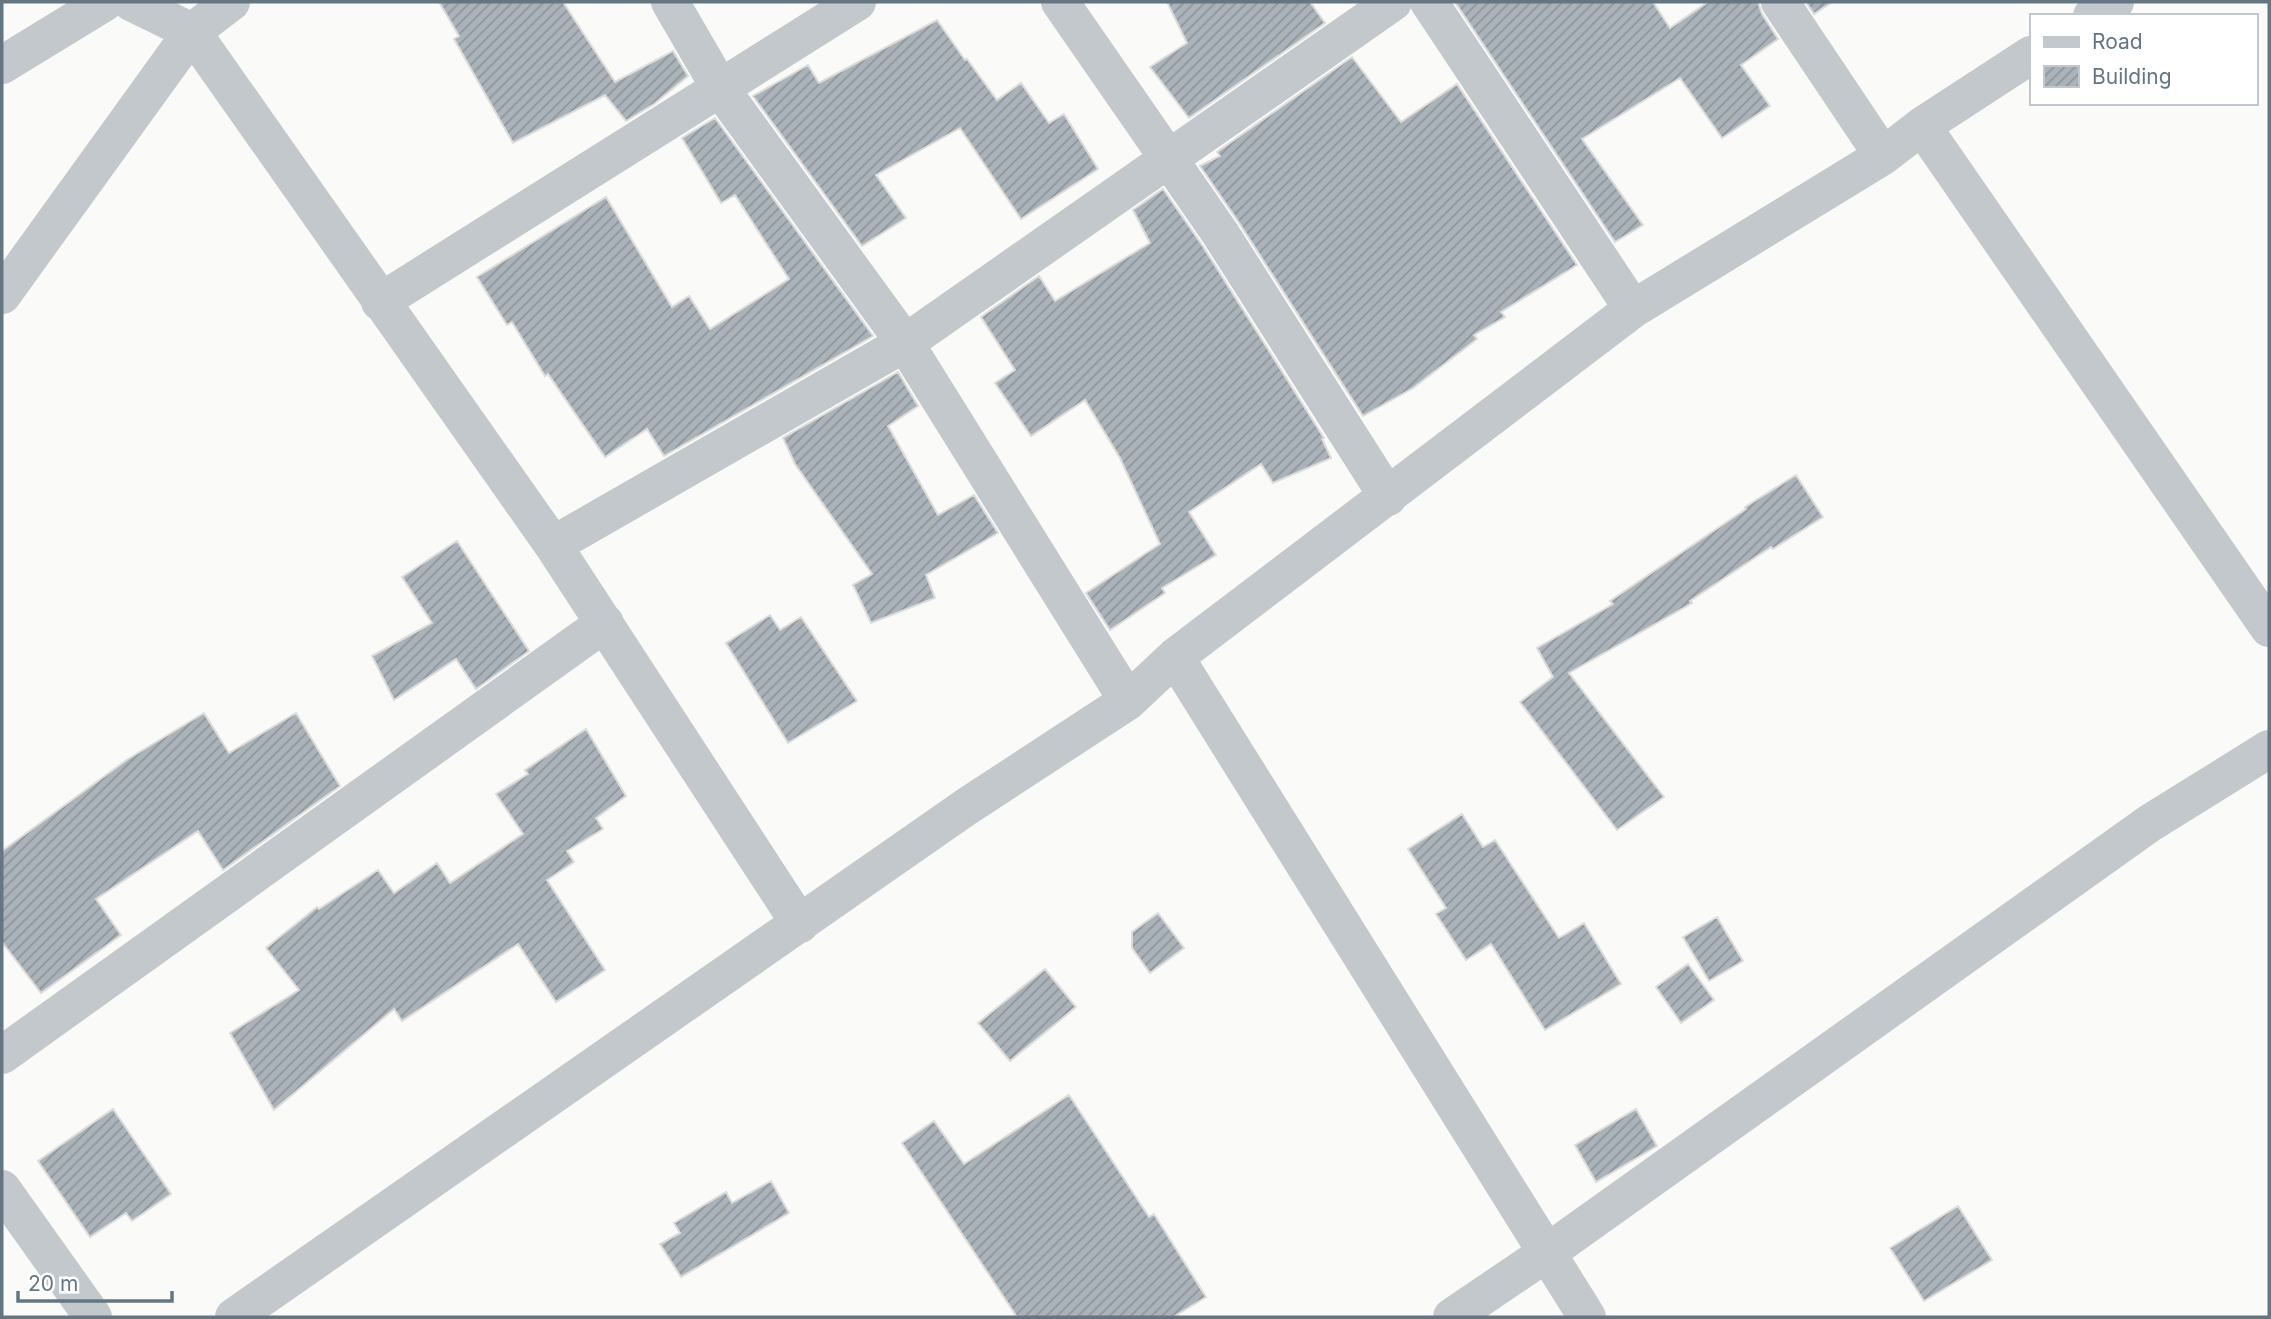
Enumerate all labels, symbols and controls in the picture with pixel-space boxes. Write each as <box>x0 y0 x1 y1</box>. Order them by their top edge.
legend <box>2030 14 2257 105</box>
text: Road <box>2092 29 2143 54</box>
text: Building <box>2092 64 2172 89</box>
scale bar <box>18 1260 172 1304</box>
text: 20 m <box>28 1271 78 1296</box>

